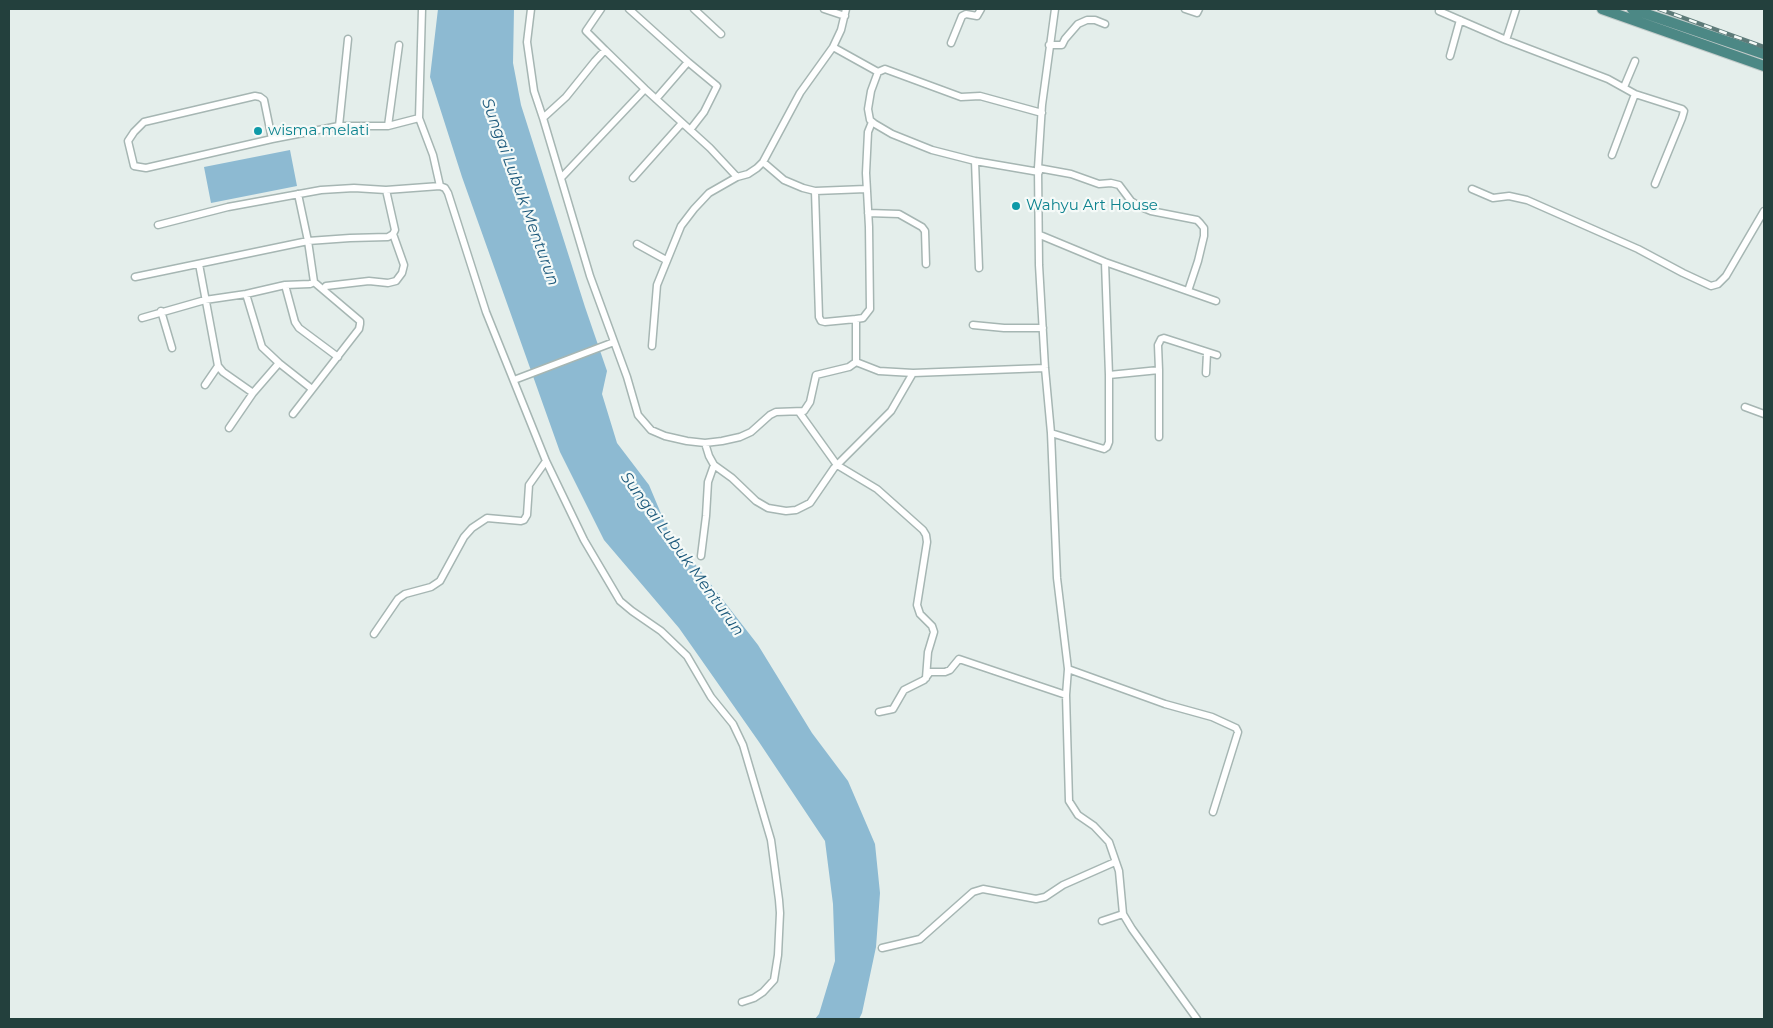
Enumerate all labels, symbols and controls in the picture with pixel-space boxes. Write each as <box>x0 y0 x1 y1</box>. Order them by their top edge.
water label: Sungai Lubuk Menturun <box>477 96 563 288</box>
place label: wisma melati <box>268 122 369 140</box>
marker: wisma melati <box>252 125 264 137</box>
place label: Wahyu Art House <box>1026 197 1158 215</box>
marker: Wahyu Art House <box>1010 200 1022 212</box>
water label: Sungai Lubuk Menturun <box>616 468 748 640</box>

